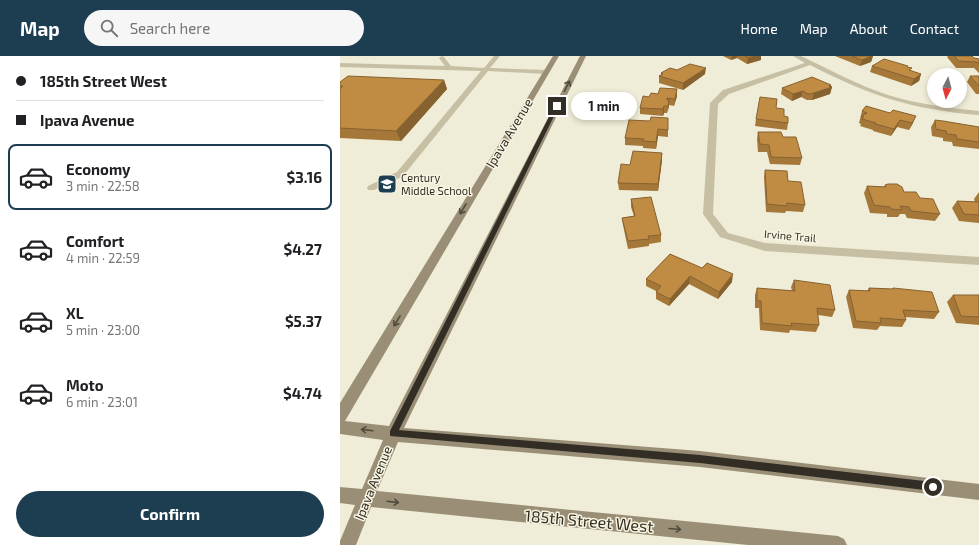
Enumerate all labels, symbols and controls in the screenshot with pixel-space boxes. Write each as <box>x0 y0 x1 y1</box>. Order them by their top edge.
search box <box>84 10 364 46</box>
text: Map <box>20 17 60 40</box>
icon: search <box>98 17 120 39</box>
text: Search here <box>130 19 210 37</box>
text: Home <box>741 20 778 37</box>
text: Map <box>800 20 828 37</box>
text: About <box>850 20 888 37</box>
text: Contact <box>910 20 959 37</box>
north arrow <box>927 68 967 108</box>
map controls <box>927 68 967 108</box>
text: 185th Street West <box>40 72 167 90</box>
one-way arrow <box>564 80 571 92</box>
callout: 1 min <box>571 92 637 120</box>
street label: Ipava Avenue <box>482 95 536 171</box>
route end <box>548 97 566 115</box>
text: 1 min <box>588 98 620 114</box>
text: Ipava Avenue <box>40 111 134 129</box>
icon: car <box>18 159 54 195</box>
text: Economy <box>66 160 131 178</box>
text: $3.16 <box>286 168 322 186</box>
place label: Century Middle School <box>401 171 472 197</box>
school or university icon: Century Middle School <box>376 173 398 195</box>
text: 3 min · 22:58 <box>66 178 140 194</box>
one-way arrow <box>459 203 467 215</box>
street label: Irvine Trail <box>763 227 817 244</box>
icon: car <box>18 231 54 267</box>
text: Comfort <box>66 232 124 250</box>
text: $4.27 <box>283 240 322 258</box>
text: 4 min · 22:59 <box>66 250 140 266</box>
icon: car <box>18 303 54 339</box>
text: XL <box>66 304 84 322</box>
text: $5.37 <box>285 312 322 330</box>
one-way arrow <box>392 315 400 327</box>
text: 5 min · 23:00 <box>66 322 140 338</box>
icon: car <box>18 375 54 411</box>
text: Moto <box>66 376 104 394</box>
text: $4.74 <box>283 384 322 402</box>
text: 6 min · 23:01 <box>66 394 138 410</box>
one-way arrow <box>360 427 373 434</box>
street label: Ipava Avenue <box>351 444 395 522</box>
route start <box>924 478 942 496</box>
button: Confirm <box>16 491 324 537</box>
one-way arrow <box>386 498 399 506</box>
street label: 185th Street West <box>524 505 654 536</box>
one-way arrow <box>668 526 681 533</box>

